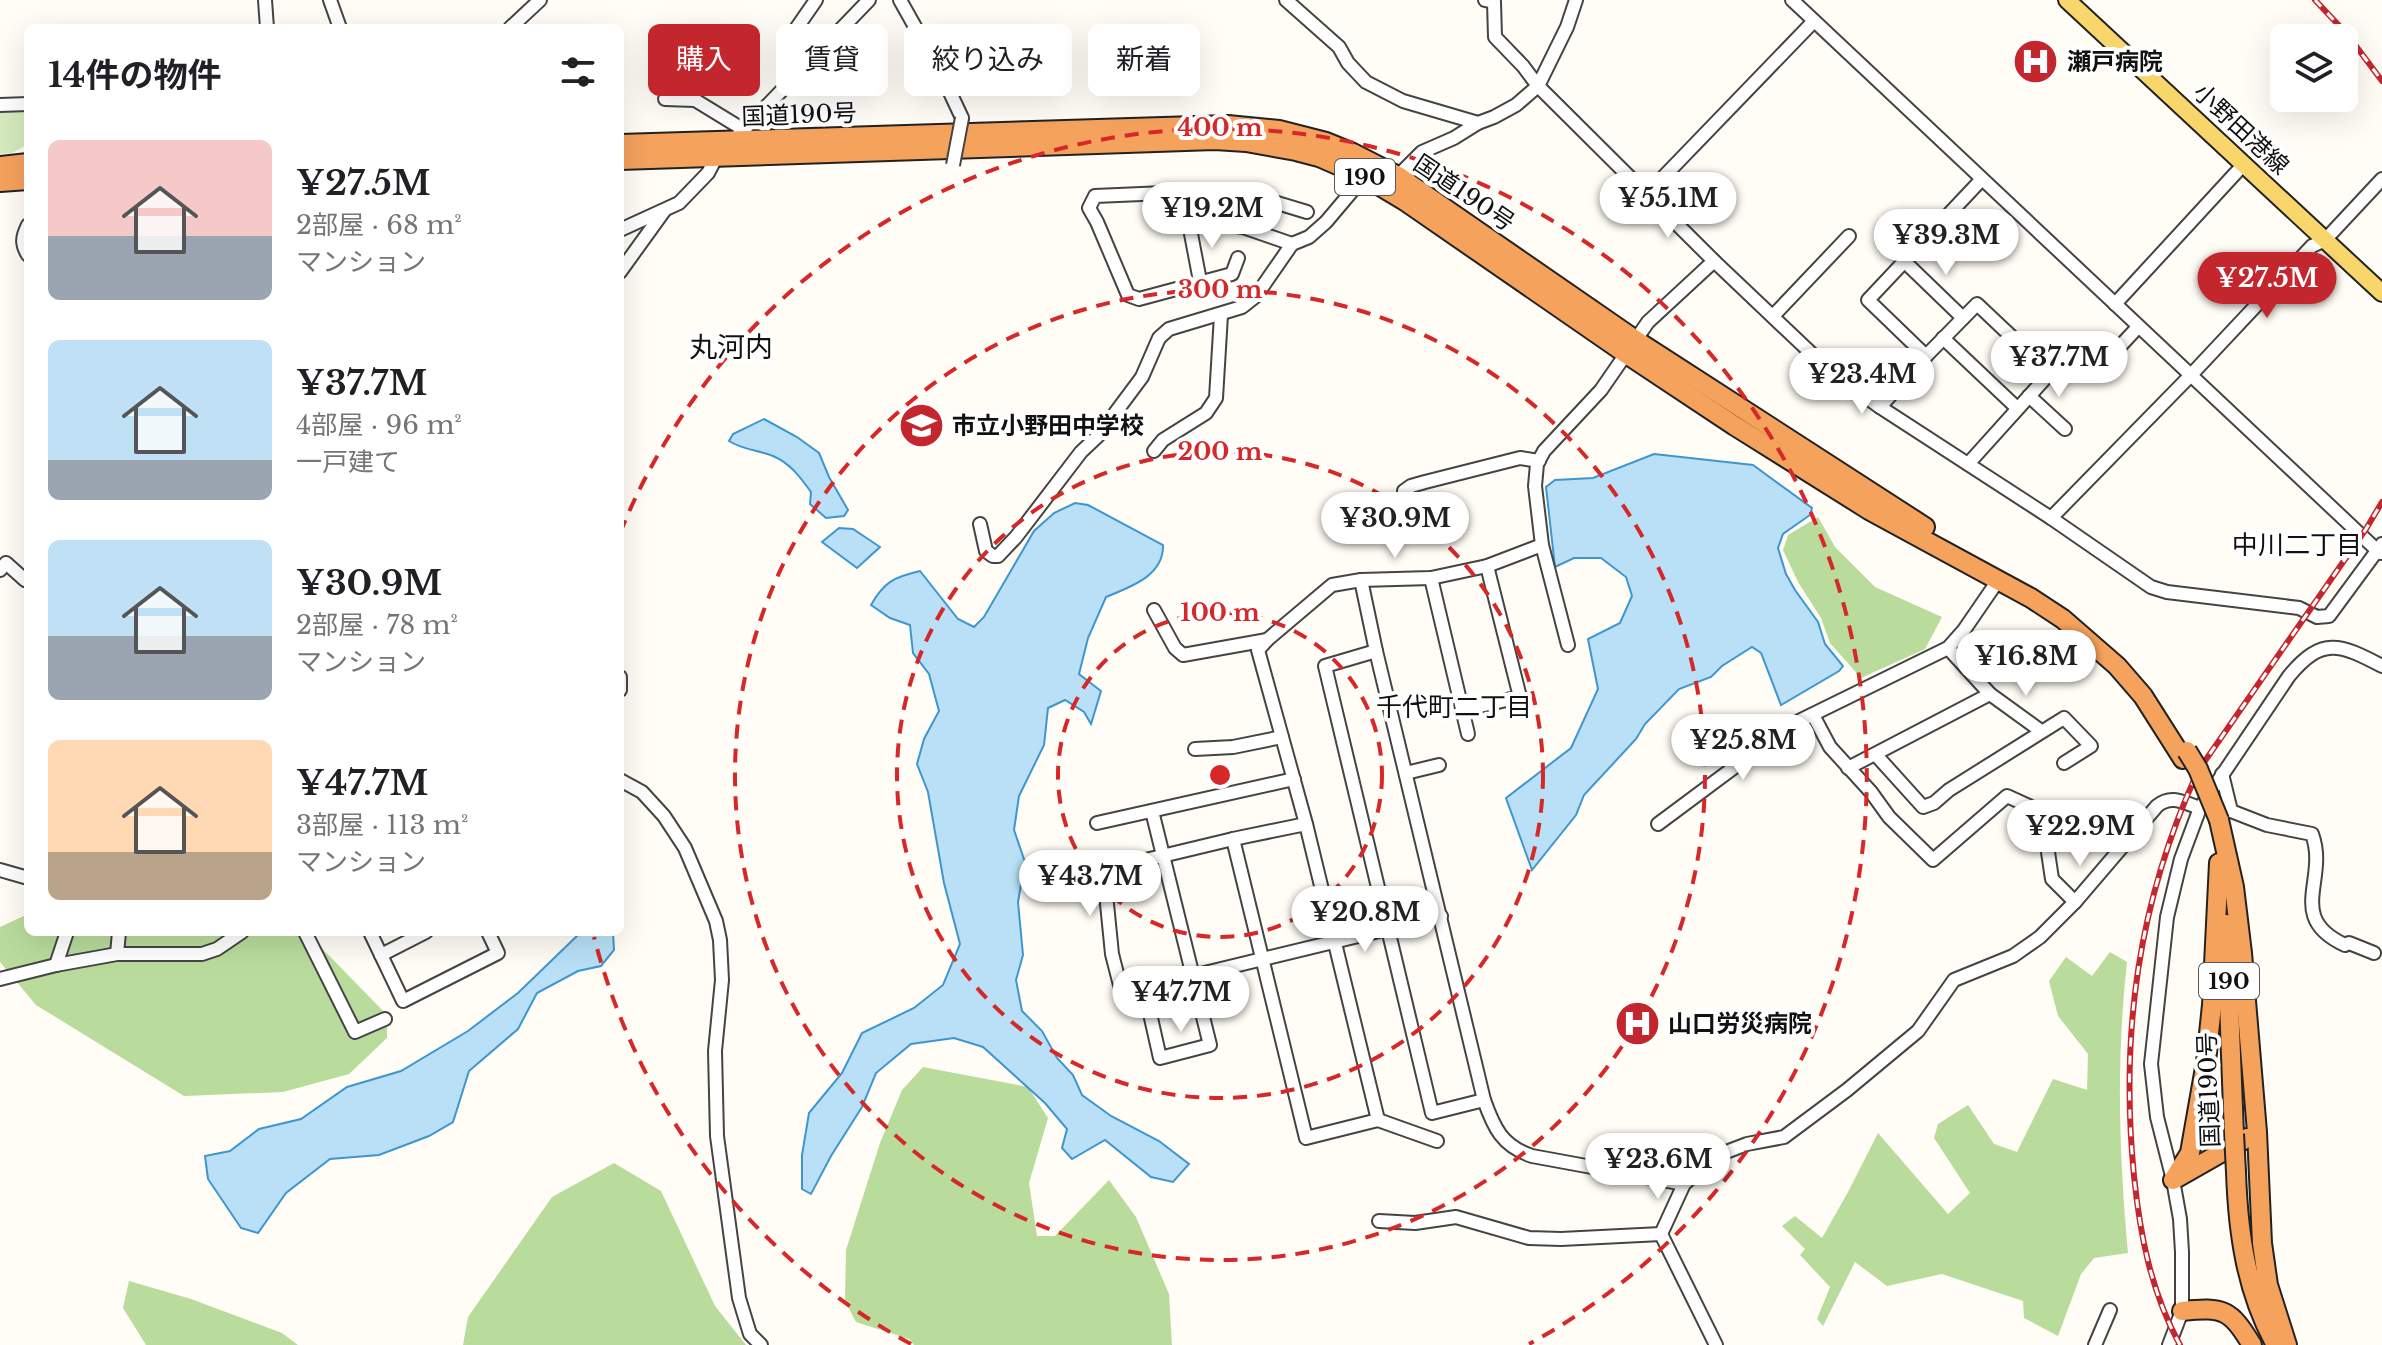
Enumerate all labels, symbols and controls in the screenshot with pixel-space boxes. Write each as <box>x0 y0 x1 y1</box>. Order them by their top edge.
chip: 購入 <box>648 24 760 96</box>
chip: 賃貸 <box>776 24 888 96</box>
chip: 絞り込み <box>904 24 1072 96</box>
chip: 新着 <box>1088 24 1200 96</box>
map controls <box>2270 24 2358 112</box>
button: layers <box>2270 24 2358 112</box>
hospital icon: 瀬戸病院 <box>2012 38 2060 86</box>
place label: 瀬戸病院 <box>2067 47 2163 76</box>
icon: filters <box>556 50 600 94</box>
text: 14件の物件 <box>48 54 221 96</box>
street label: 小野田港線 <box>2188 77 2295 180</box>
street label: 国道190号 <box>741 98 857 131</box>
text: 400 m <box>1177 113 1263 142</box>
street label: 国道190号 <box>1408 148 1520 237</box>
road number: 190 <box>1335 159 1395 195</box>
text: ¥27.5M <box>296 162 431 204</box>
icon: home <box>112 172 208 268</box>
pin: ¥55.1M <box>1603 172 1733 240</box>
pin: ¥19.2M <box>1147 182 1277 250</box>
text: ¥55.1M <box>1618 182 1718 214</box>
text: ¥19.2M <box>1160 192 1264 224</box>
text: 2部屋 · 68 m² <box>296 209 462 241</box>
pin: ¥39.3M <box>1881 209 2011 277</box>
text: ¥39.3M <box>1892 219 2000 251</box>
text: マンション <box>296 246 426 278</box>
pin: ¥27.5M <box>2202 252 2332 320</box>
text: ¥27.5M <box>2216 262 2319 294</box>
text: 300 m <box>1178 275 1263 304</box>
district label: 丸河内 <box>689 330 773 365</box>
pin: ¥37.7M <box>1994 331 2124 399</box>
text: ¥37.7M <box>2009 341 2109 373</box>
pin: ¥23.4M <box>1797 348 1927 416</box>
text: ¥23.4M <box>1807 358 1917 390</box>
text: ¥37.7M <box>296 362 427 404</box>
icon: home <box>112 372 208 468</box>
school or university icon: 市立小野田中学校 <box>897 402 945 450</box>
text: 4部屋 · 96 m² <box>296 409 462 441</box>
place label: 市立小野田中学校 <box>952 411 1144 440</box>
text: 200 m <box>1178 437 1263 466</box>
text: 一戸建て <box>296 446 400 478</box>
pin: ¥30.9M <box>1330 492 1460 560</box>
text: ¥30.9M <box>1339 502 1451 534</box>
district label: 中川二丁目 <box>2232 529 2362 561</box>
text: ¥30.9M <box>296 562 442 604</box>
icon: home <box>112 572 208 668</box>
text: 100 m <box>1180 598 1260 627</box>
text: 2部屋 · 78 m² <box>296 609 458 641</box>
pin: ¥16.8M <box>1961 630 2091 698</box>
text: ¥16.8M <box>1974 640 2078 672</box>
text: マンション <box>296 646 426 678</box>
district label: 千代町二丁目 <box>1376 691 1532 723</box>
pin: ¥25.8M <box>1678 714 1808 782</box>
text: ¥25.8M <box>1689 724 1797 756</box>
centre of rings <box>1206 761 1234 789</box>
text: ¥47.7M <box>296 762 428 804</box>
icon: home <box>112 772 208 868</box>
pin: ¥22.9M <box>2015 800 2145 868</box>
text: 3部屋 · 113 m² <box>296 809 468 841</box>
text: ¥22.9M <box>2025 810 2135 842</box>
text: マンション <box>296 846 426 878</box>
pin: ¥43.7M <box>1025 850 1155 918</box>
text: ¥43.7M <box>1037 860 1143 892</box>
pin: ¥20.8M <box>1300 886 1430 954</box>
text: ¥20.8M <box>1309 896 1421 928</box>
road number: 190 <box>2199 963 2259 999</box>
pin: ¥47.7M <box>1116 966 1246 1034</box>
text: ¥47.7M <box>1130 976 1232 1008</box>
hospital icon: 山口労災病院 <box>1613 1000 1661 1048</box>
place label: 山口労災病院 <box>1668 1009 1812 1038</box>
street label: 国道190号 <box>2192 1032 2225 1148</box>
pin: ¥23.6M <box>1593 1133 1723 1201</box>
text: ¥23.6M <box>1603 1143 1713 1175</box>

